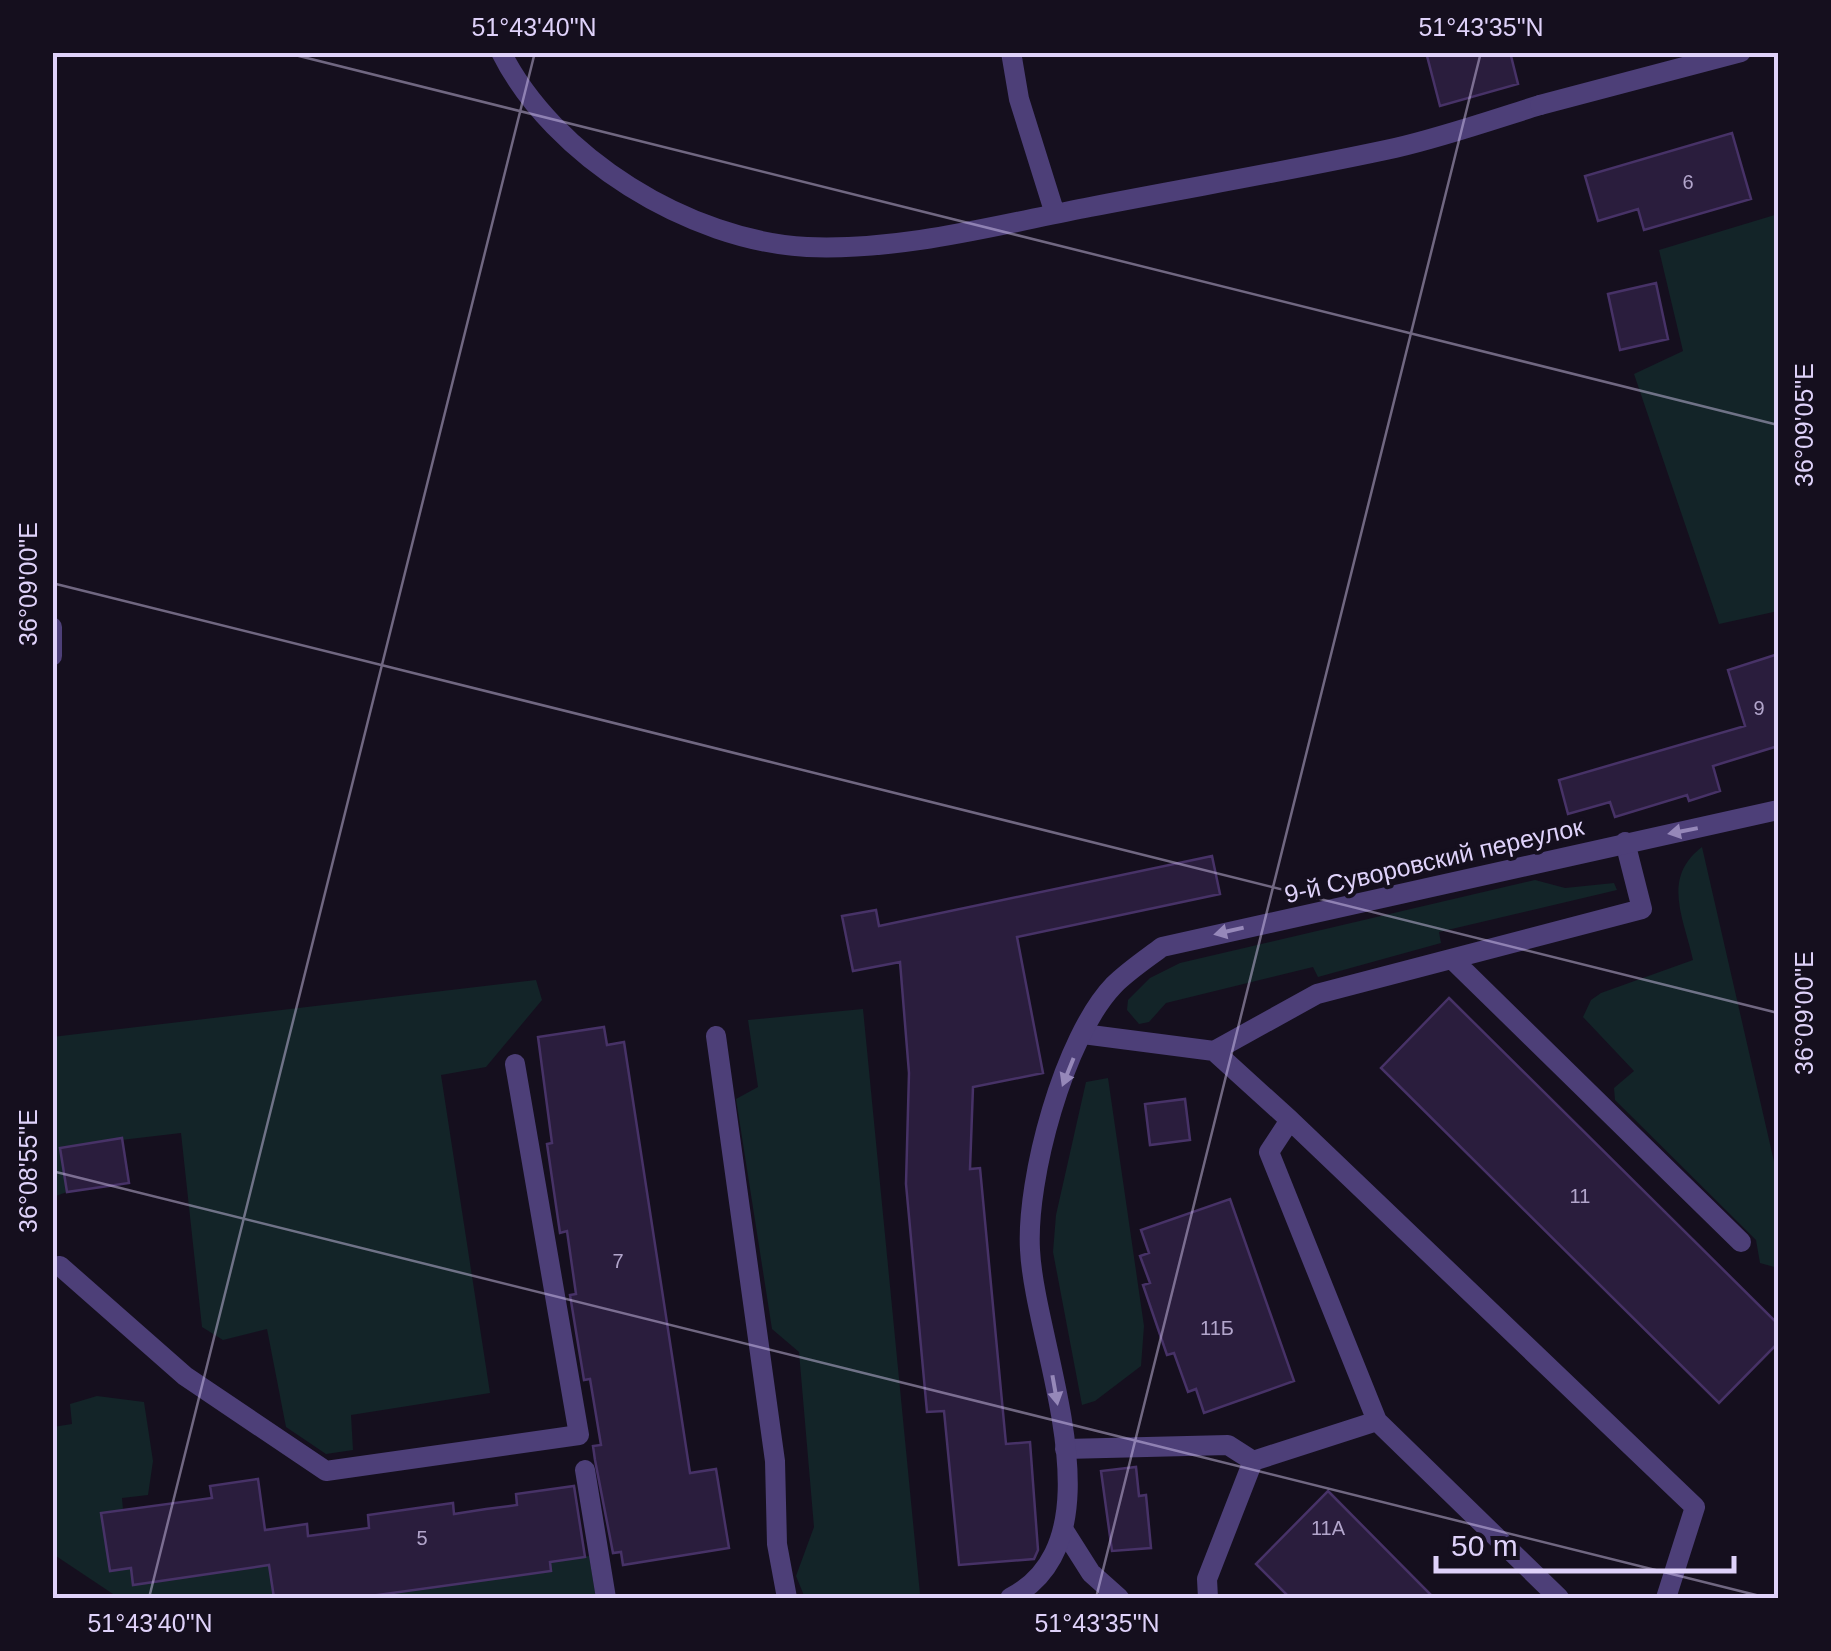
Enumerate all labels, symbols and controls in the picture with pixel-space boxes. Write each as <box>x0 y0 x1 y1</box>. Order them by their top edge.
text: 51°43'40"N <box>471 13 597 41</box>
text: 51°43'35"N <box>1418 13 1544 41</box>
house number: 6 <box>1682 171 1694 193</box>
text: 36°09'05"E <box>1790 363 1818 487</box>
text: 36°09'00"E <box>14 522 42 646</box>
house number: 9 <box>1753 697 1765 719</box>
street label: 9-й Суворовский переулок <box>1282 812 1587 908</box>
one-way arrow <box>1668 824 1699 840</box>
one-way arrow <box>1213 924 1244 940</box>
text: 36°09'00"E <box>1790 951 1818 1075</box>
one-way arrow <box>1059 1057 1075 1087</box>
text: 36°08'55"E <box>14 1109 42 1233</box>
house number: 11 <box>1570 1185 1590 1207</box>
house number: 7 <box>612 1250 624 1272</box>
house number: 11Б <box>1200 1317 1234 1339</box>
one-way arrow <box>1048 1374 1063 1406</box>
scale bar <box>1436 1511 1734 1573</box>
house number: 11А <box>1311 1517 1346 1539</box>
house number: 5 <box>416 1527 428 1549</box>
text: 50 m <box>1451 1529 1518 1562</box>
text: 51°43'40"N <box>87 1609 213 1637</box>
text: 51°43'35"N <box>1034 1609 1160 1637</box>

